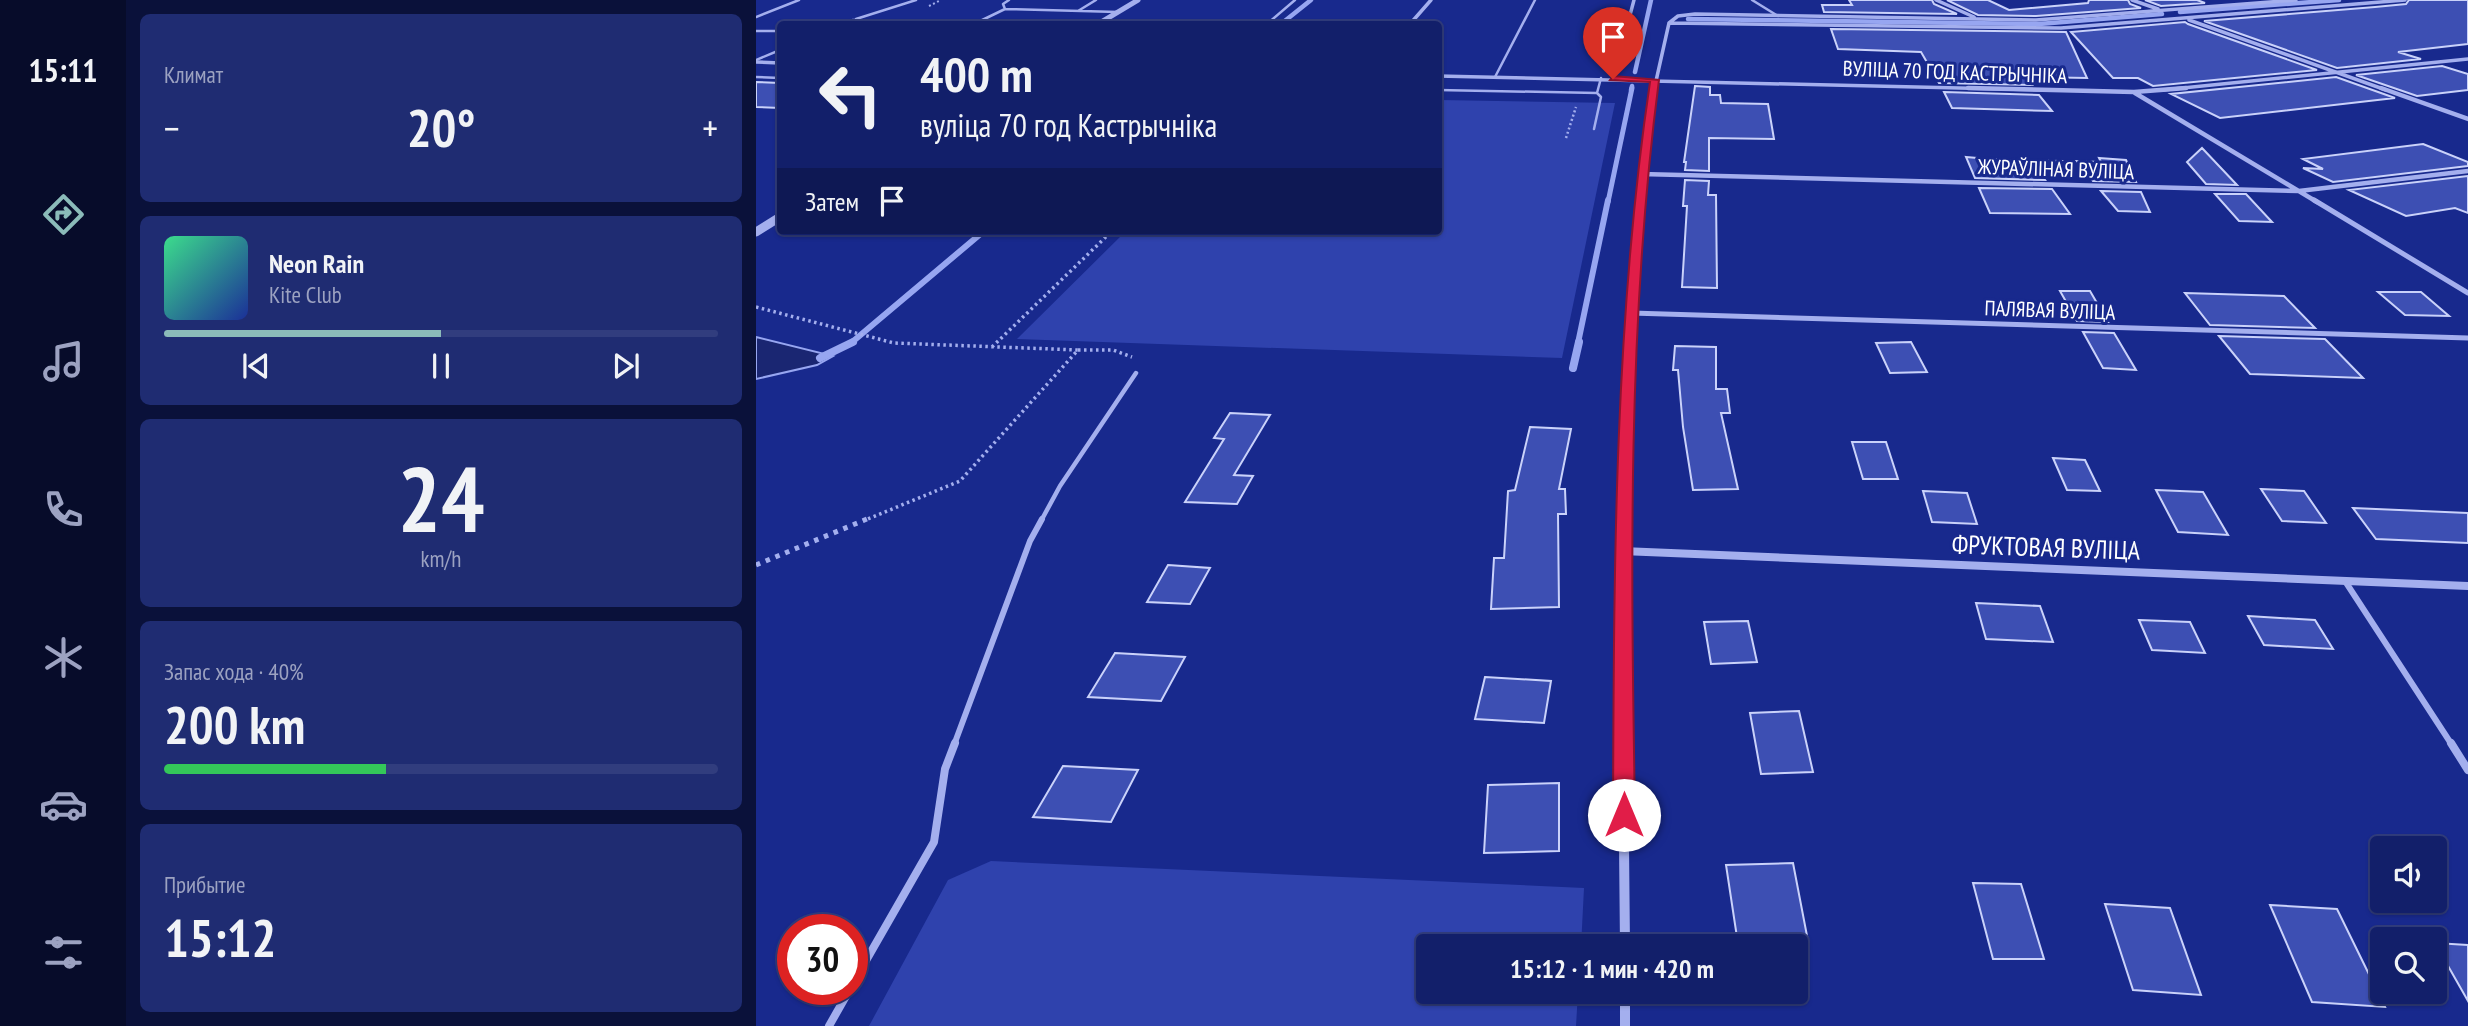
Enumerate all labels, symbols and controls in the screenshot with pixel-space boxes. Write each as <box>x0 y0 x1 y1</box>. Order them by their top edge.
pin <box>1583 7 1643 79</box>
icon: arrive <box>1594 18 1632 56</box>
text: 400 m <box>920 42 1033 106</box>
text: 15:11 <box>28 49 98 91</box>
icon: left <box>805 49 896 140</box>
street label: ВУЛІЦА 70 ГОД КАСТРЫЧНІКА <box>1842 55 2068 89</box>
text: Климат <box>164 60 223 89</box>
text: 20° <box>407 94 475 161</box>
text: − <box>164 103 180 152</box>
text: + <box>702 103 718 152</box>
text: вуліца 70 год Кастрычніка <box>920 104 1217 146</box>
street label: ЖУРАЎЛІНАЯ ВУЛІЦА <box>1976 153 2135 185</box>
icon: arrive <box>873 182 911 220</box>
text: Затем <box>805 185 859 218</box>
icon: directions <box>39 190 88 239</box>
text: Neon Rain <box>269 247 364 280</box>
text: Kite Club <box>269 280 342 309</box>
street label: ПАЛЯВАЯ ВУЛІЦА <box>1984 294 2116 326</box>
icon: music <box>39 337 88 386</box>
icon: previous <box>237 347 275 385</box>
icon: pause <box>422 347 460 385</box>
icon: next <box>607 347 645 385</box>
text: 24 <box>398 439 485 557</box>
icon: phone <box>39 485 88 534</box>
street label: ФРУКТОВАЯ ВУЛІЦА <box>1951 527 2141 567</box>
text: km/h <box>421 544 461 573</box>
icon: climate <box>39 633 88 682</box>
text: Запас хода · 40% <box>164 657 304 686</box>
text: 200 km <box>164 691 305 758</box>
position arrow <box>1587 778 1661 852</box>
icon: car <box>39 780 88 829</box>
map controls <box>2370 836 2447 1004</box>
button: sound <box>2370 836 2447 913</box>
text: Прибытие <box>164 870 245 899</box>
text: 15:12 <box>164 904 276 971</box>
speed limit sign: 30 <box>777 914 868 1005</box>
button: search <box>2370 927 2447 1004</box>
icon: filters <box>39 928 88 977</box>
text: 15:12 · 1 мин · 420 m <box>1510 952 1714 985</box>

